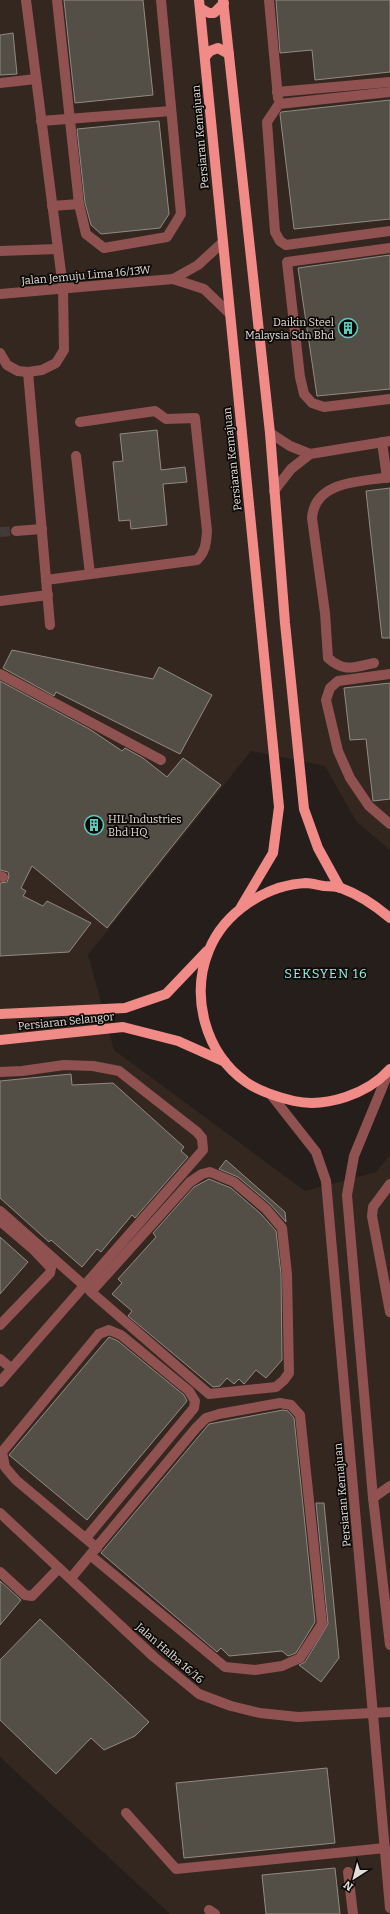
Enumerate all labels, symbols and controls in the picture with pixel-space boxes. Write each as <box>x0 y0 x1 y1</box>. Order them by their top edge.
street label: Persiaran Kemajuan <box>189 85 211 189</box>
street label: Jalan Jemuju Lima 16/13W <box>20 263 152 288</box>
place label: Daikin Steel Malaysia Sdn Bhd <box>245 316 334 342</box>
building icon: Daikin Steel Malaysia Sdn Bhd <box>337 317 359 339</box>
street label: Persiaran Kemajuan <box>221 407 244 511</box>
place label: HIL Industries Bhd HQ <box>108 813 182 839</box>
building icon: HIL Industries Bhd HQ <box>83 814 105 836</box>
district label: SEKSYEN 16 <box>284 966 368 981</box>
street label: Persiaran Selangor <box>17 1010 115 1033</box>
street label: Persiaran Kemajuan <box>331 1443 353 1547</box>
street label: Jalan Halba 16/16 <box>132 1620 206 1686</box>
north arrow <box>334 1858 374 1898</box>
text: N <box>341 1878 356 1893</box>

